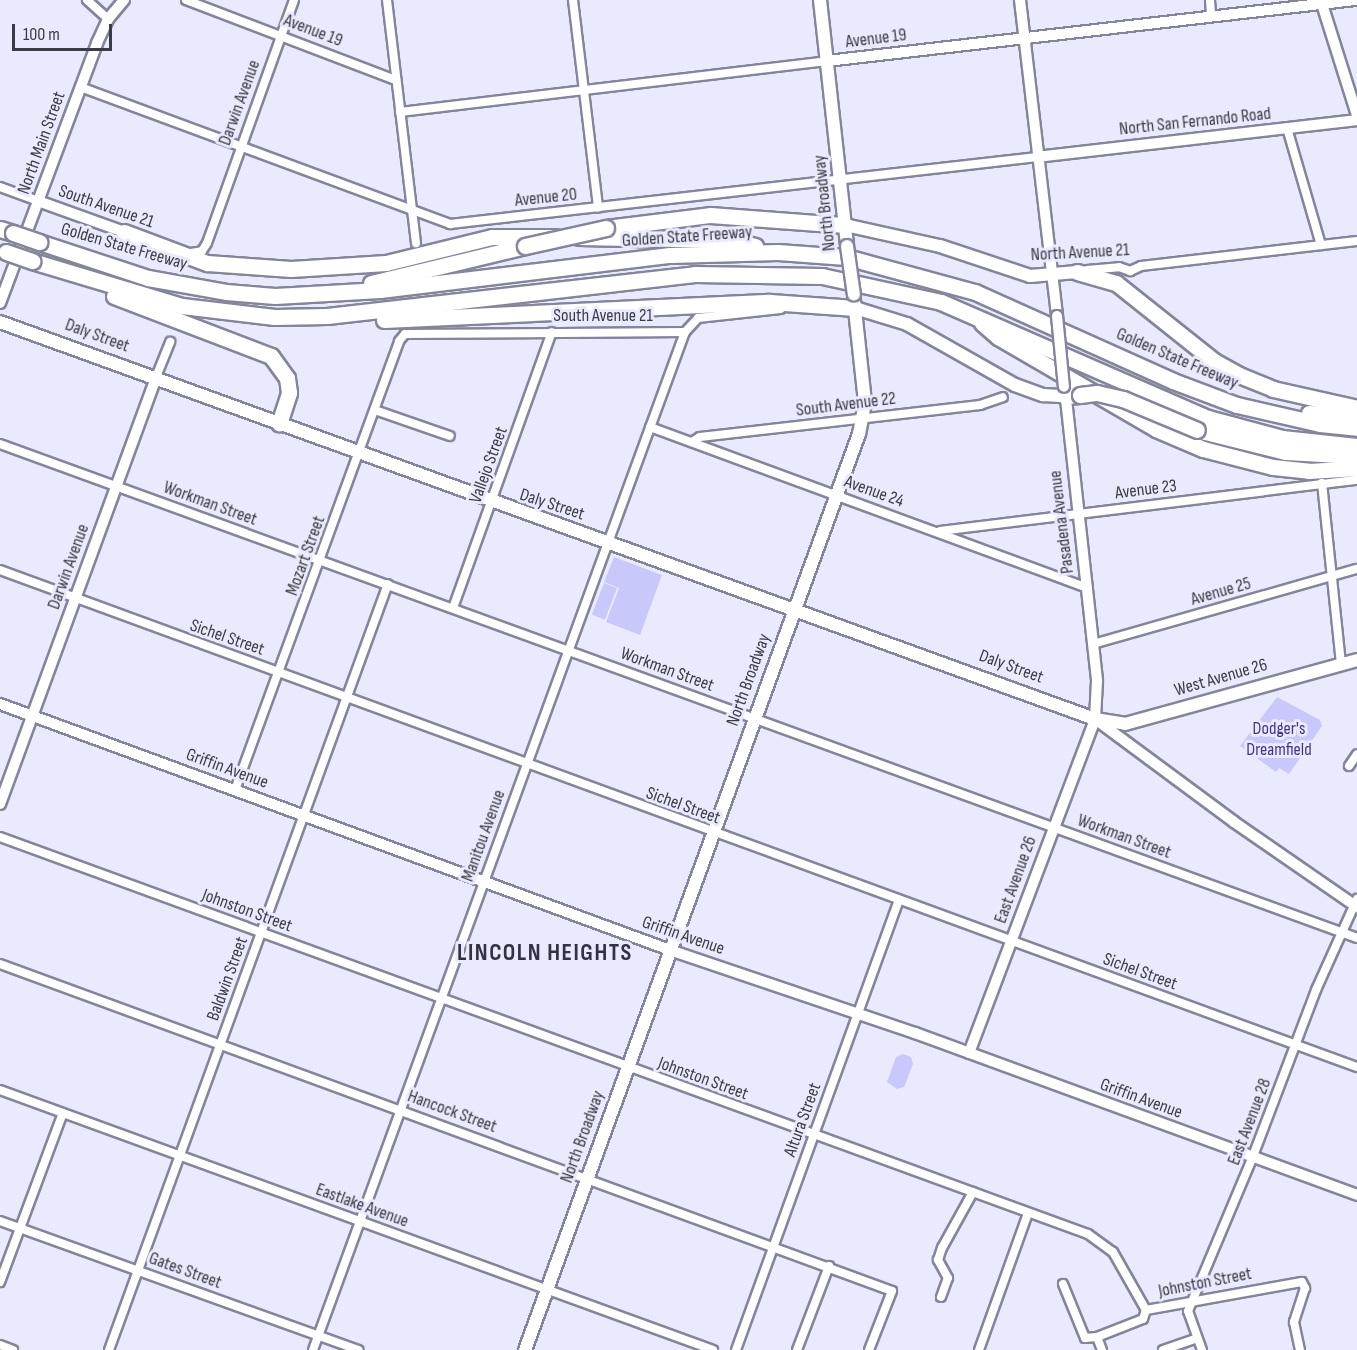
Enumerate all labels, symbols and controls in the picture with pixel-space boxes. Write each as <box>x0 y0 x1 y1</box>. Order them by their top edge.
street label: Avenue 19 <box>281 10 345 52</box>
scale bar <box>15 12 116 50</box>
text: 100 m <box>23 24 60 45</box>
street label: Avenue 19 <box>844 25 908 53</box>
street label: Darwin Avenue <box>215 57 265 149</box>
street label: North Main Street <box>13 89 71 197</box>
street label: North San Fernando Road <box>1118 103 1272 141</box>
street label: North Broadway <box>809 154 841 252</box>
street label: South Avenue 21 <box>55 181 157 233</box>
street label: Avenue 20 <box>514 184 578 212</box>
street label: Golden State Freeway <box>58 219 190 275</box>
street label: Golden State Freeway <box>621 222 753 252</box>
street label: North Avenue 21 <box>1030 240 1130 266</box>
street label: South Avenue 21 <box>553 305 653 327</box>
street label: Daly Street <box>62 314 132 358</box>
street label: Golden State Freeway <box>1113 324 1241 394</box>
street label: South Avenue 22 <box>795 388 897 422</box>
street label: Vallejo Street <box>465 424 513 506</box>
street label: Pasadena Avenue <box>1045 469 1079 575</box>
street label: Avenue 24 <box>841 471 907 513</box>
street label: Avenue 23 <box>1114 476 1178 504</box>
street label: Workman Street <box>160 477 260 531</box>
street label: Daly Street <box>517 484 587 526</box>
street label: Mozart Street <box>282 513 330 599</box>
street label: Darwin Avenue <box>44 521 94 613</box>
street label: Avenue 25 <box>1188 573 1254 611</box>
street label: Sichel Street <box>187 615 267 661</box>
street label: North Broadway <box>722 631 776 729</box>
street label: Workman Street <box>617 643 717 697</box>
street label: Daly Street <box>976 645 1046 689</box>
street label: West Avenue 26 <box>1172 654 1270 702</box>
park label: Dodger's Dreamfield <box>1246 719 1312 762</box>
street label: Griffin Avenue <box>183 744 271 794</box>
street label: Sichel Street <box>643 783 723 829</box>
street label: Manitou Avenue <box>457 787 511 885</box>
street label: Workman Street <box>1074 810 1174 864</box>
street label: East Avenue 26 <box>990 834 1042 926</box>
street label: Johnston Street <box>199 885 295 937</box>
street label: Griffin Avenue <box>639 912 727 960</box>
street label: Baldwin Street <box>203 934 253 1024</box>
district label: LINCOLN HEIGHTS <box>457 939 633 967</box>
street label: Sichel Street <box>1100 949 1180 995</box>
street label: Johnston Street <box>655 1053 751 1105</box>
street label: Griffin Avenue <box>1097 1074 1185 1124</box>
street label: East Avenue 28 <box>1224 1076 1276 1168</box>
street label: Altura Street <box>780 1080 826 1160</box>
street label: Hancock Street <box>404 1086 500 1138</box>
street label: North Broadway <box>556 1088 610 1186</box>
street label: Eastlake Avenue <box>313 1179 411 1233</box>
street label: Gates Street <box>146 1248 224 1294</box>
street label: Johnston Street <box>1157 1263 1253 1303</box>

